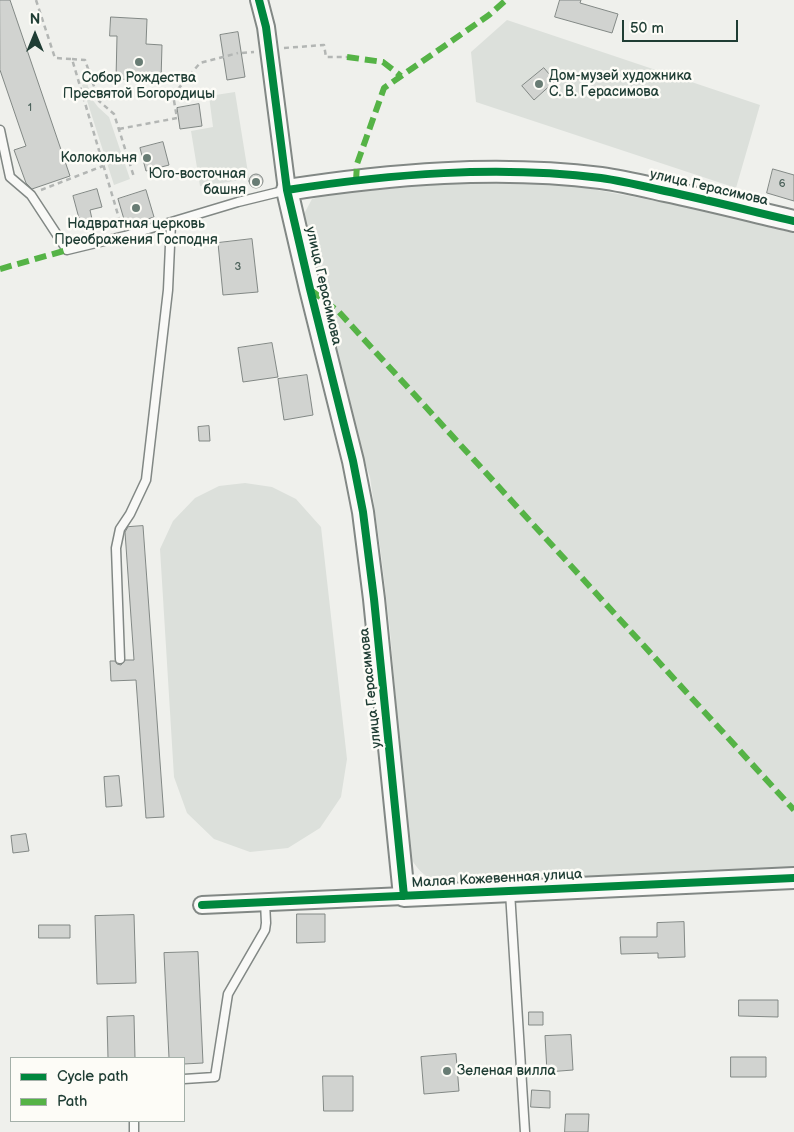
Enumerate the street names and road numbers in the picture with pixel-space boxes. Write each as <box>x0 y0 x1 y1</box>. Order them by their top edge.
street label: улица Герасимова <box>648 166 770 210</box>
street label: улица Герасимова <box>301 225 345 347</box>
street label: улица Герасимова <box>356 627 386 749</box>
street label: Малая Кожевенная улица <box>411 866 583 892</box>

